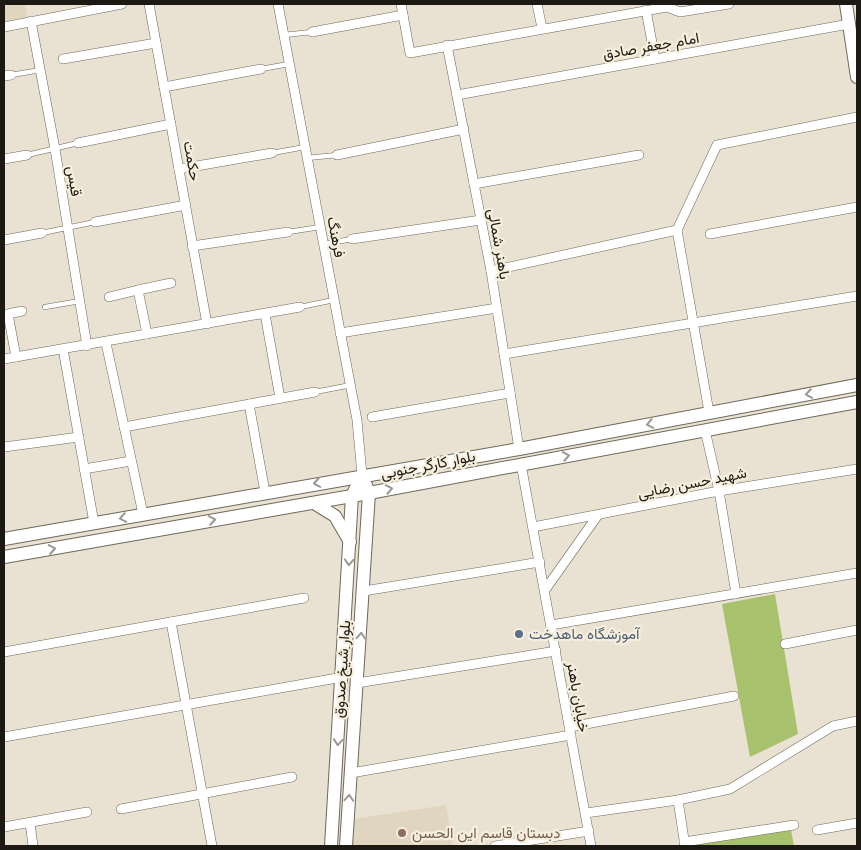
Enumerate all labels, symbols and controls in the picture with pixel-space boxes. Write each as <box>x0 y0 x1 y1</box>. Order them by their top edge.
street label: امام جعفر صادق <box>601 28 701 64</box>
street label: حکمت <box>181 139 205 182</box>
street label: قیس <box>61 164 87 198</box>
street label: باهنر شمالی <box>483 207 515 281</box>
street label: فرهنگ <box>323 215 350 259</box>
one-way arrow <box>805 388 814 398</box>
one-way arrow <box>645 418 654 428</box>
street label: بلوار کارگر جنوبی <box>379 446 477 484</box>
one-way arrow <box>562 451 570 461</box>
street label: شهید حسن رضایی <box>636 463 748 503</box>
one-way arrow <box>313 478 322 488</box>
one-way arrow <box>385 484 393 495</box>
one-way arrow <box>119 512 127 522</box>
one-way arrow <box>207 516 216 526</box>
one-way arrow <box>47 544 56 554</box>
one-way arrow <box>344 558 355 566</box>
street label: بلوار شیخ صدوق <box>329 619 356 719</box>
place label: آموزشگاه ماهدخت <box>529 624 641 643</box>
marker: آموزشگاه ماهدخت <box>513 628 525 640</box>
one-way arrow <box>355 631 366 639</box>
street label: خیابان باهنر <box>563 659 594 734</box>
one-way arrow <box>333 738 344 746</box>
one-way arrow <box>343 793 354 801</box>
place label: دبستان قاسم این الحسن <box>412 823 560 843</box>
marker: دبستان قاسم این الحسن <box>396 827 408 839</box>

